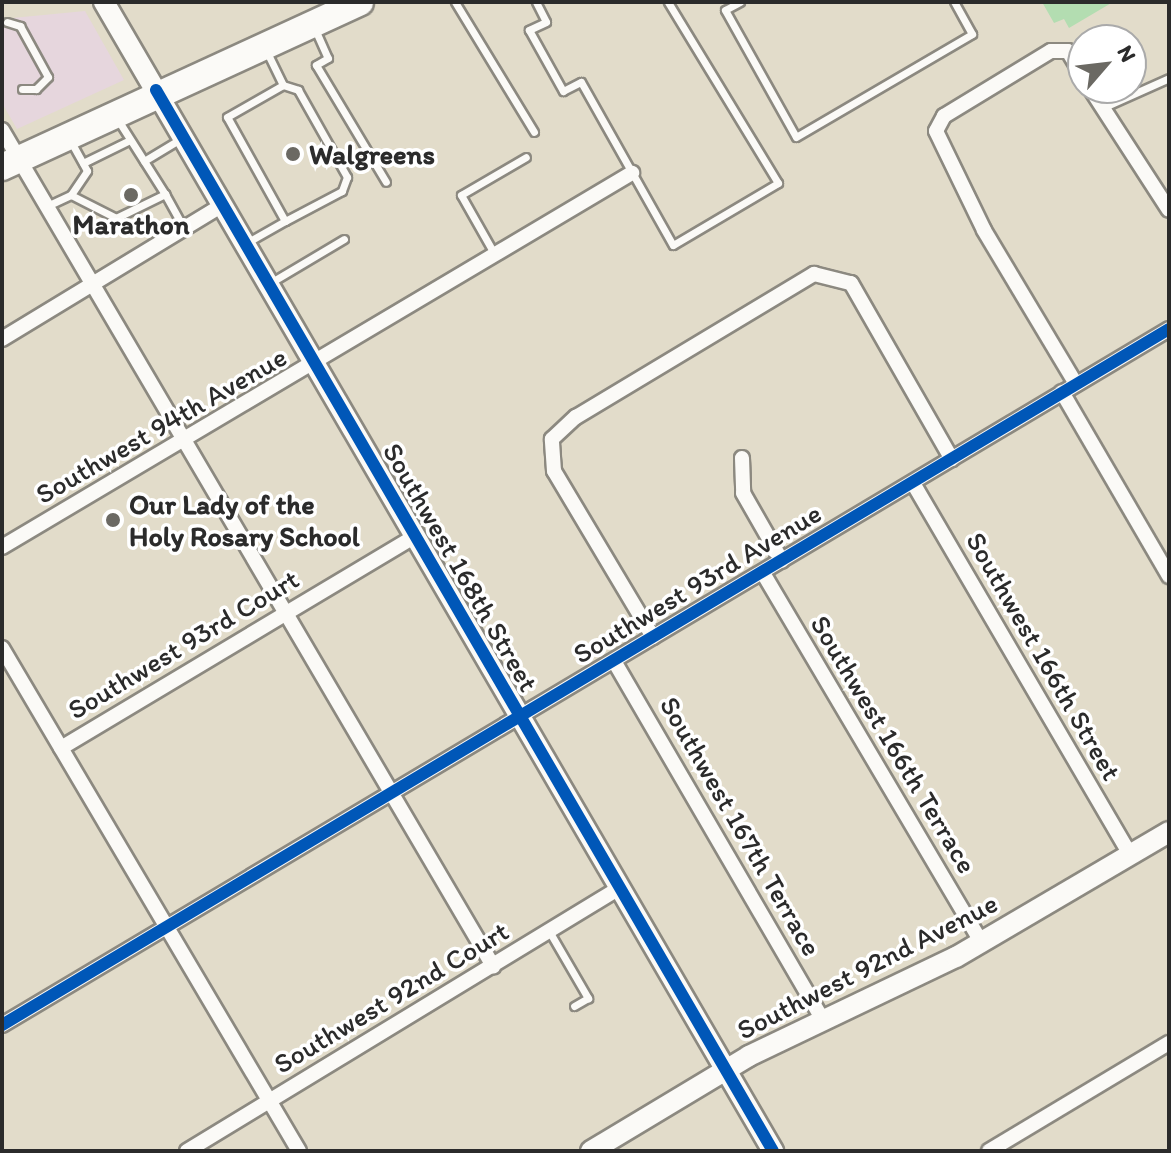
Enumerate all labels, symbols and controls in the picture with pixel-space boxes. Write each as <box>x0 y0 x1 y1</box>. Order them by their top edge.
north arrow <box>1067 24 1147 104</box>
text: N <box>1111 41 1142 66</box>
place label: Walgreens <box>309 137 435 171</box>
marker: Walgreens <box>284 145 302 163</box>
marker: Marathon <box>122 186 140 204</box>
place label: Marathon <box>73 207 189 241</box>
street label: Southwest 94th Avenue <box>30 340 292 510</box>
street label: Southwest 168th Street <box>376 437 546 697</box>
place label: Our Lady of the Holy Rosary School <box>129 487 357 553</box>
street label: Southwest 93rd Avenue <box>568 496 826 670</box>
marker: Our Lady of the Holy Rosary School <box>104 511 122 529</box>
street label: Southwest 166th Street <box>960 526 1128 786</box>
street label: Southwest 93rd Court <box>61 562 305 726</box>
street label: Southwest 166th Terrace <box>804 609 984 879</box>
street label: Southwest 167th Terrace <box>653 691 829 961</box>
street label: Southwest 92nd Avenue <box>732 886 1002 1046</box>
street label: Southwest 92nd Court <box>268 914 514 1080</box>

